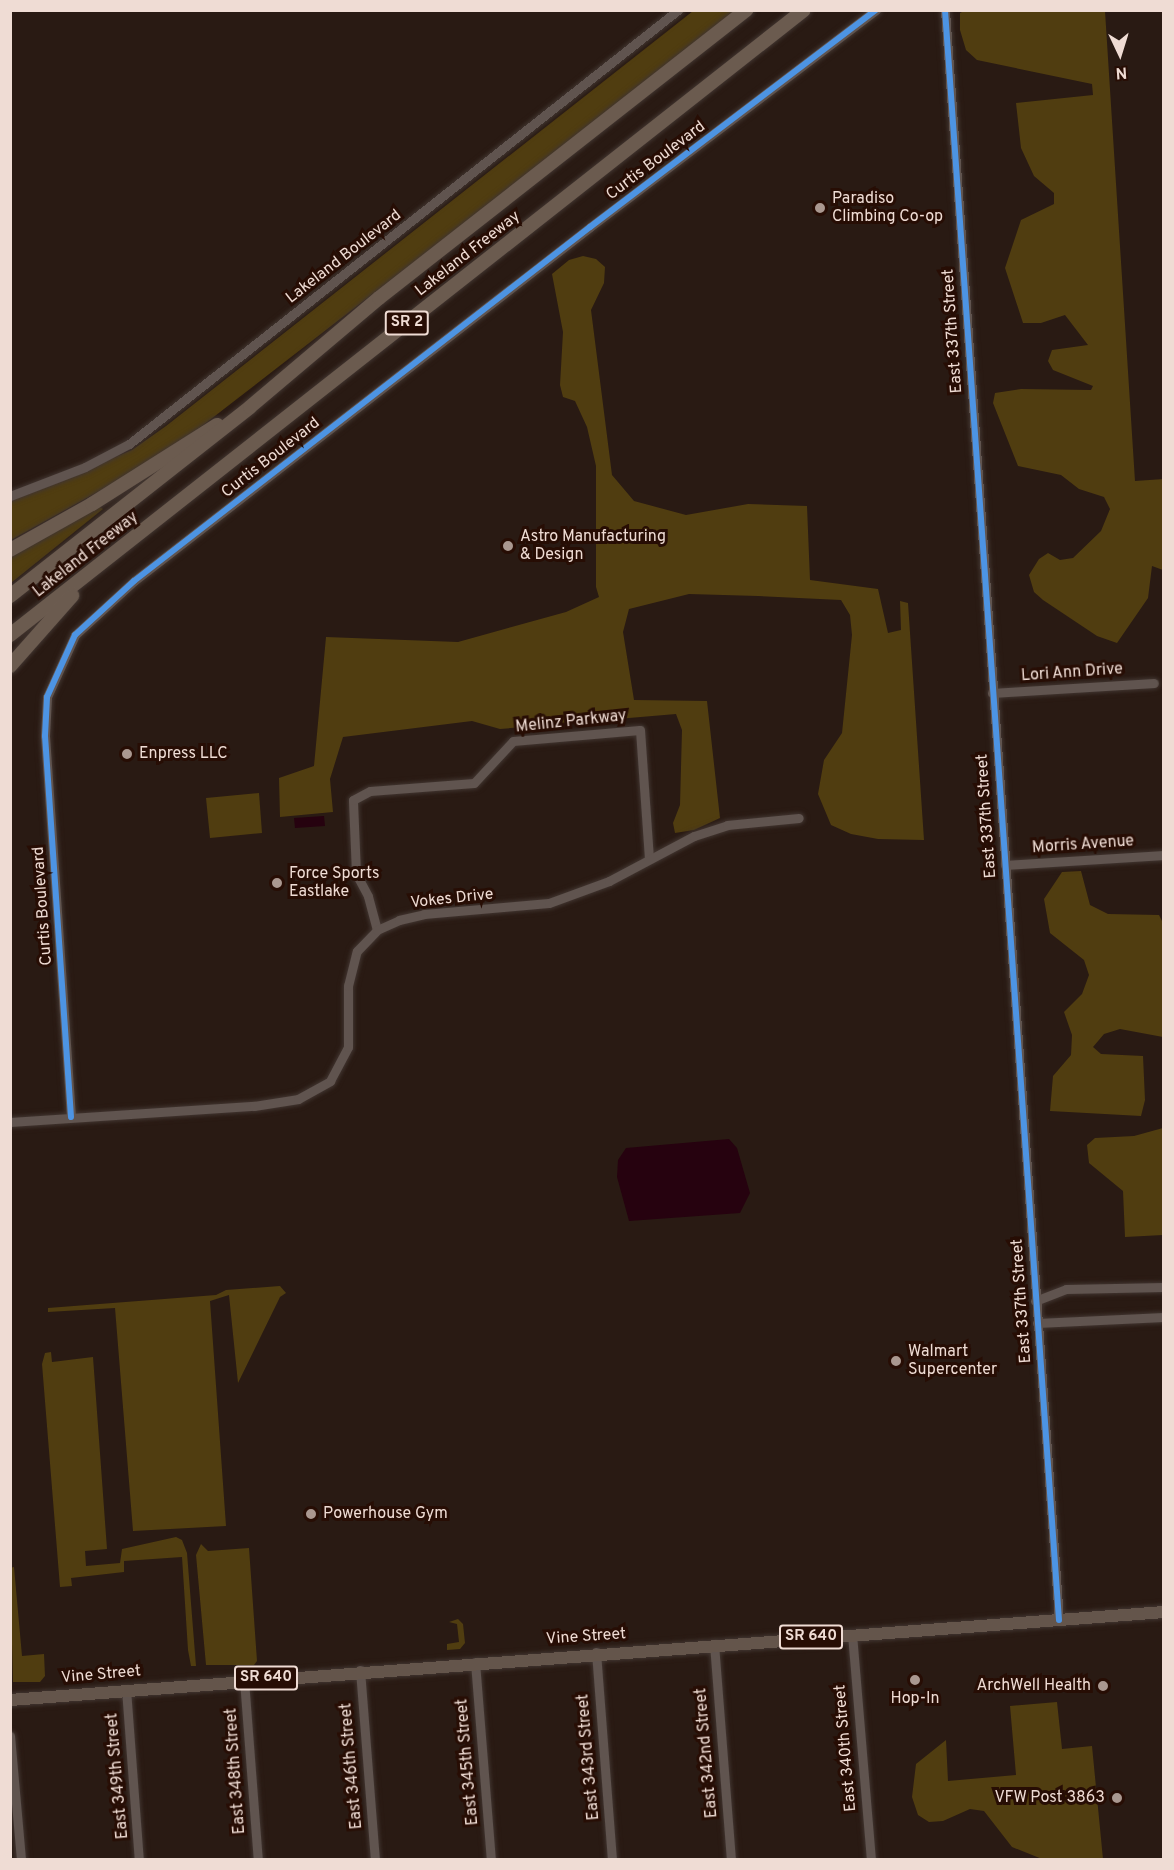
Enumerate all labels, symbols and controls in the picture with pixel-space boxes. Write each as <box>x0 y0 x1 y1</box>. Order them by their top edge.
north arrow <box>1090 24 1150 84</box>
text: N <box>1115 62 1128 82</box>
street label: Curtis Boulevard <box>603 117 709 205</box>
place label: Paradiso Climbing Co-op <box>832 189 943 227</box>
marker: Paradiso Climbing Co-op <box>813 201 827 215</box>
street label: Lakeland Boulevard <box>282 206 406 308</box>
street label: Lakeland Freeway <box>412 207 524 301</box>
street label: East 337th Street <box>939 268 967 394</box>
road number: SR 2 <box>384 311 430 335</box>
street label: Curtis Boulevard <box>218 414 324 502</box>
street label: Lakeland Freeway <box>30 508 142 602</box>
place label: Astro Manufacturing & Design <box>520 527 666 565</box>
marker: Astro Manufacturing & Design <box>501 539 515 553</box>
street label: Lori Ann Drive <box>1020 660 1124 686</box>
street label: Melinz Parkway <box>515 707 627 737</box>
place label: Enpress LLC <box>139 744 228 764</box>
marker: Enpress LLC <box>120 747 134 761</box>
street label: East 337th Street <box>973 753 1001 879</box>
street label: Morris Avenue <box>1031 832 1135 858</box>
street label: Curtis Boulevard <box>29 846 57 966</box>
place label: Force Sports Eastlake <box>289 864 379 902</box>
marker: Force Sports Eastlake <box>270 876 284 890</box>
street label: Vokes Drive <box>409 885 495 913</box>
street label: East 337th Street <box>1008 1238 1036 1364</box>
place label: Walmart Supercenter <box>908 1342 997 1380</box>
marker: Walmart Supercenter <box>889 1354 903 1368</box>
place label: Powerhouse Gym <box>323 1504 448 1524</box>
marker: Powerhouse Gym <box>304 1507 318 1521</box>
street label: Vine Street <box>545 1625 627 1649</box>
road number: SR 640 <box>778 1625 844 1649</box>
street label: Vine Street <box>60 1662 142 1688</box>
road number: SR 640 <box>233 1666 299 1690</box>
marker: Hop-In <box>908 1673 922 1687</box>
place label: ArchWell Health <box>976 1676 1091 1696</box>
marker: ArchWell Health <box>1096 1679 1110 1693</box>
street label: East 340th Street <box>831 1684 861 1812</box>
street label: East 342nd Street <box>692 1687 722 1819</box>
place label: Hop-In <box>891 1689 939 1709</box>
street label: East 343rd Street <box>574 1693 604 1821</box>
street label: East 345th Street <box>453 1698 483 1826</box>
street label: East 346th Street <box>337 1702 367 1830</box>
street label: East 348th Street <box>222 1707 250 1835</box>
street label: East 349th Street <box>103 1712 133 1840</box>
place label: VFW Post 3863 <box>994 1788 1105 1808</box>
marker: VFW Post 3863 <box>1110 1791 1124 1805</box>

